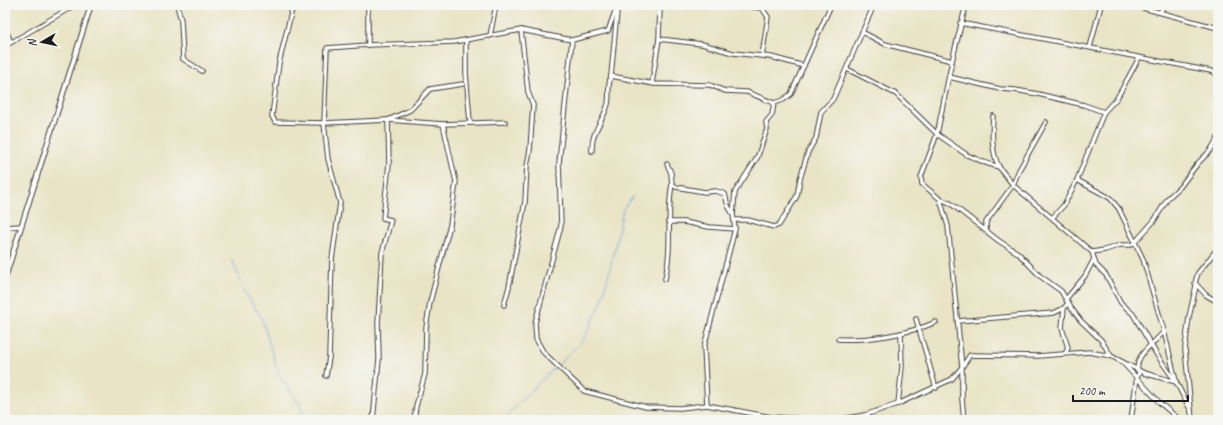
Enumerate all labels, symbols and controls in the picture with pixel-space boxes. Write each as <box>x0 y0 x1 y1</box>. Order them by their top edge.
north arrow <box>22 22 62 62</box>
text: N <box>24 37 40 48</box>
scale bar <box>1073 377 1188 403</box>
text: 200 m <box>1079 383 1106 399</box>

